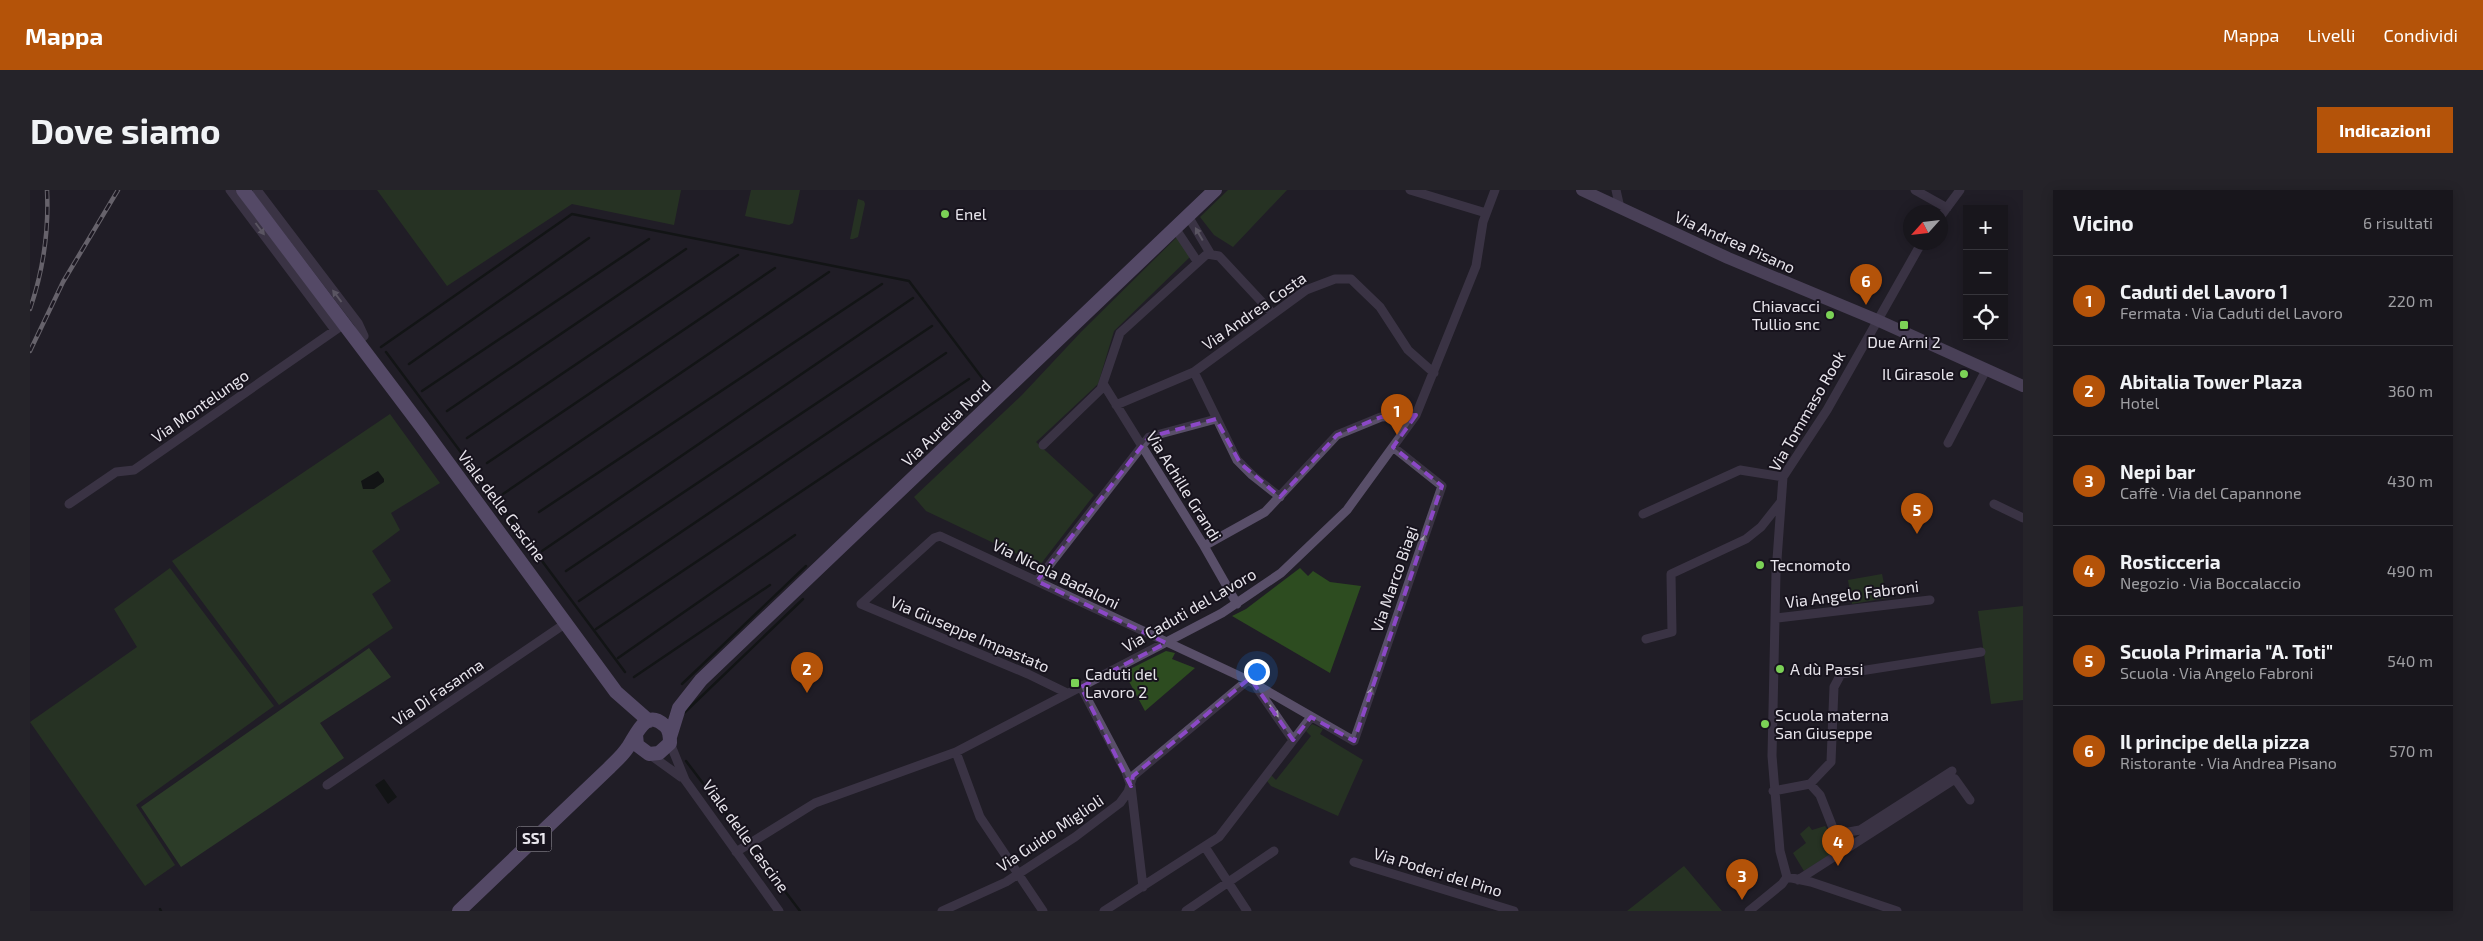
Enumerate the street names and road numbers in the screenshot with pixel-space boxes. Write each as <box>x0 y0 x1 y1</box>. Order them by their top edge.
street label: Via Andrea Pisano <box>1672 206 1798 277</box>
street label: Via Andrea Costa <box>1198 268 1309 353</box>
street label: Via Tommaso Rook <box>1764 347 1849 474</box>
street label: Via Montelungo <box>147 365 252 446</box>
street label: Via Aurelia Nord <box>897 375 994 470</box>
street label: Via Achille Grandi <box>1143 427 1226 544</box>
street label: Viale delle Cascine <box>454 446 550 565</box>
street label: Via Marco Biagi <box>1366 523 1421 634</box>
street label: Via Nicola Badaloni <box>990 535 1123 613</box>
street label: Via Caduti del Lavoro <box>1118 563 1259 656</box>
street label: Via Angelo Fabroni <box>1784 576 1920 611</box>
street label: Via Giuseppe Impastato <box>888 591 1053 676</box>
street label: Via Di Fasanna <box>389 654 487 729</box>
street label: Viale delle Cascine <box>699 776 794 896</box>
street label: Via Guido Miglioli <box>993 790 1107 875</box>
road number: SS1 <box>516 826 552 852</box>
street label: Via Poderi del Pino <box>1371 843 1505 900</box>

